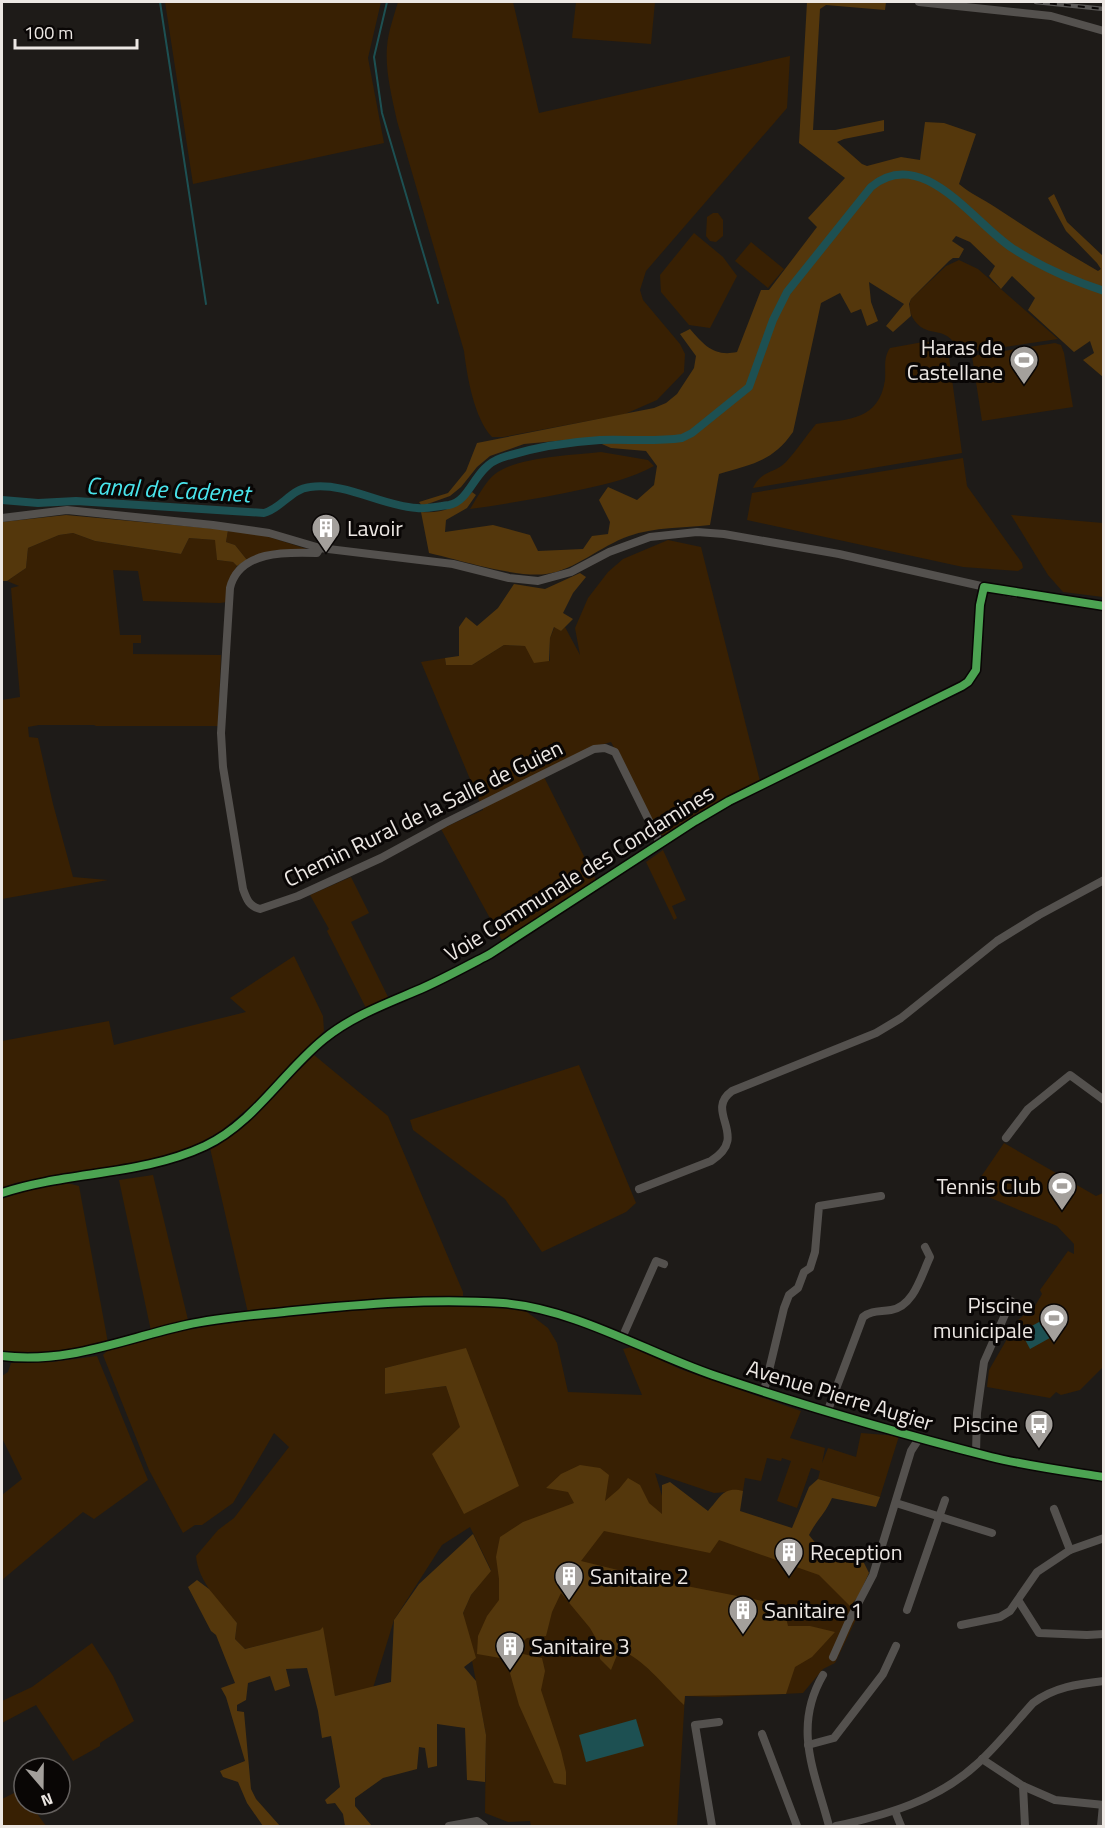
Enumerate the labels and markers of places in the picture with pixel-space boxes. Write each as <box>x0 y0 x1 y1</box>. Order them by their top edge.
place label: Haras de Castellane <box>907 330 1003 389</box>
sports icon: Haras de Castellane <box>1008 344 1040 386</box>
place label: Lavoir <box>347 511 403 545</box>
building icon: Lavoir <box>310 512 342 554</box>
place label: Tennis Club <box>936 1169 1041 1203</box>
sports icon: Tennis Club <box>1046 1170 1078 1212</box>
place label: Piscine municipale <box>933 1288 1033 1347</box>
sports icon: Piscine municipale <box>1038 1302 1070 1344</box>
place label: Piscine <box>953 1407 1018 1441</box>
bus stop icon: Piscine <box>1023 1408 1055 1450</box>
place label: Reception <box>810 1535 903 1569</box>
building icon: Reception <box>773 1536 805 1578</box>
place label: Sanitaire 2 <box>590 1559 689 1593</box>
building icon: Sanitaire 2 <box>553 1560 585 1602</box>
place label: Sanitaire 1 <box>764 1593 863 1627</box>
building icon: Sanitaire 1 <box>727 1594 759 1636</box>
place label: Sanitaire 3 <box>531 1629 630 1663</box>
building icon: Sanitaire 3 <box>494 1630 526 1672</box>

